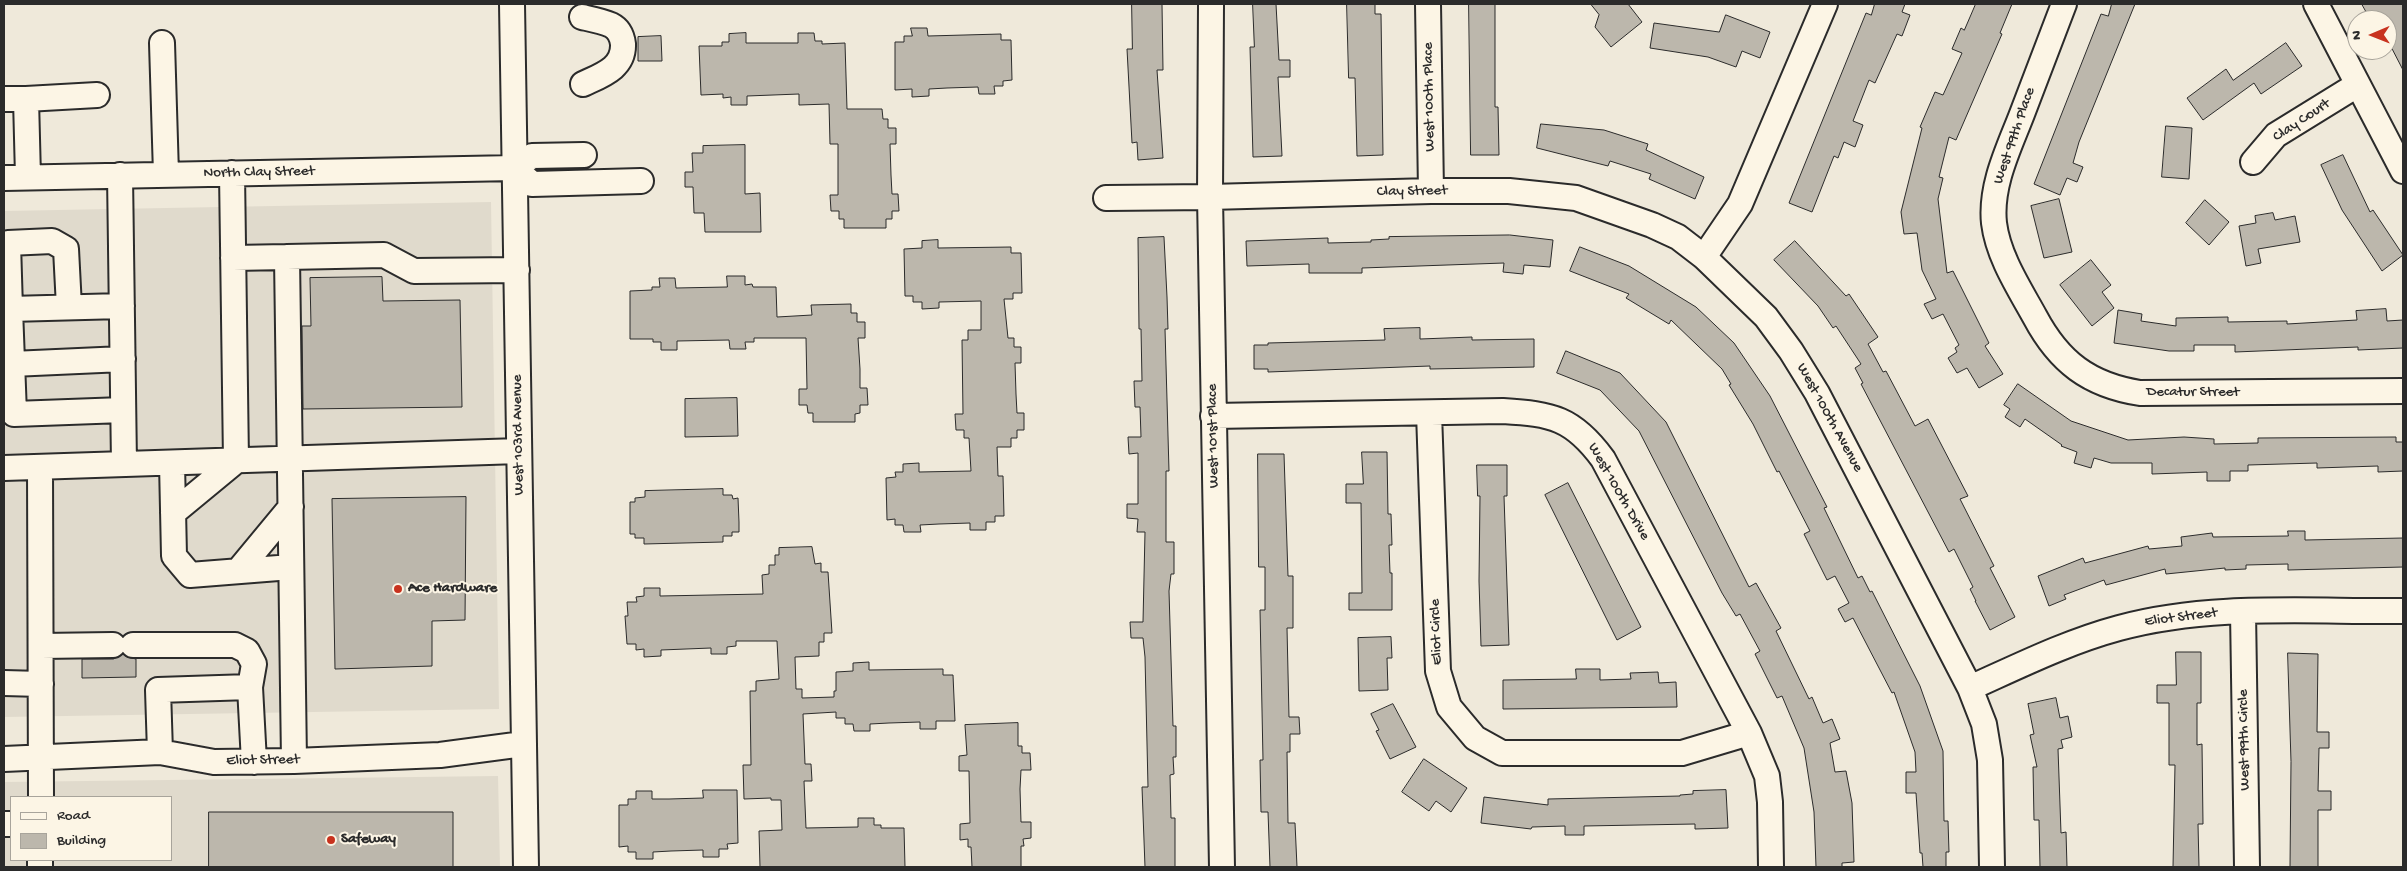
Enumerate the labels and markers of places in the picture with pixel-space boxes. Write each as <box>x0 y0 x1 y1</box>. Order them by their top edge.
place label: Ace Hardware <box>408 580 497 598</box>
marker: Ace Hardware <box>392 583 404 595</box>
place label: Safeway <box>341 831 396 849</box>
marker: Safeway <box>325 834 337 846</box>

